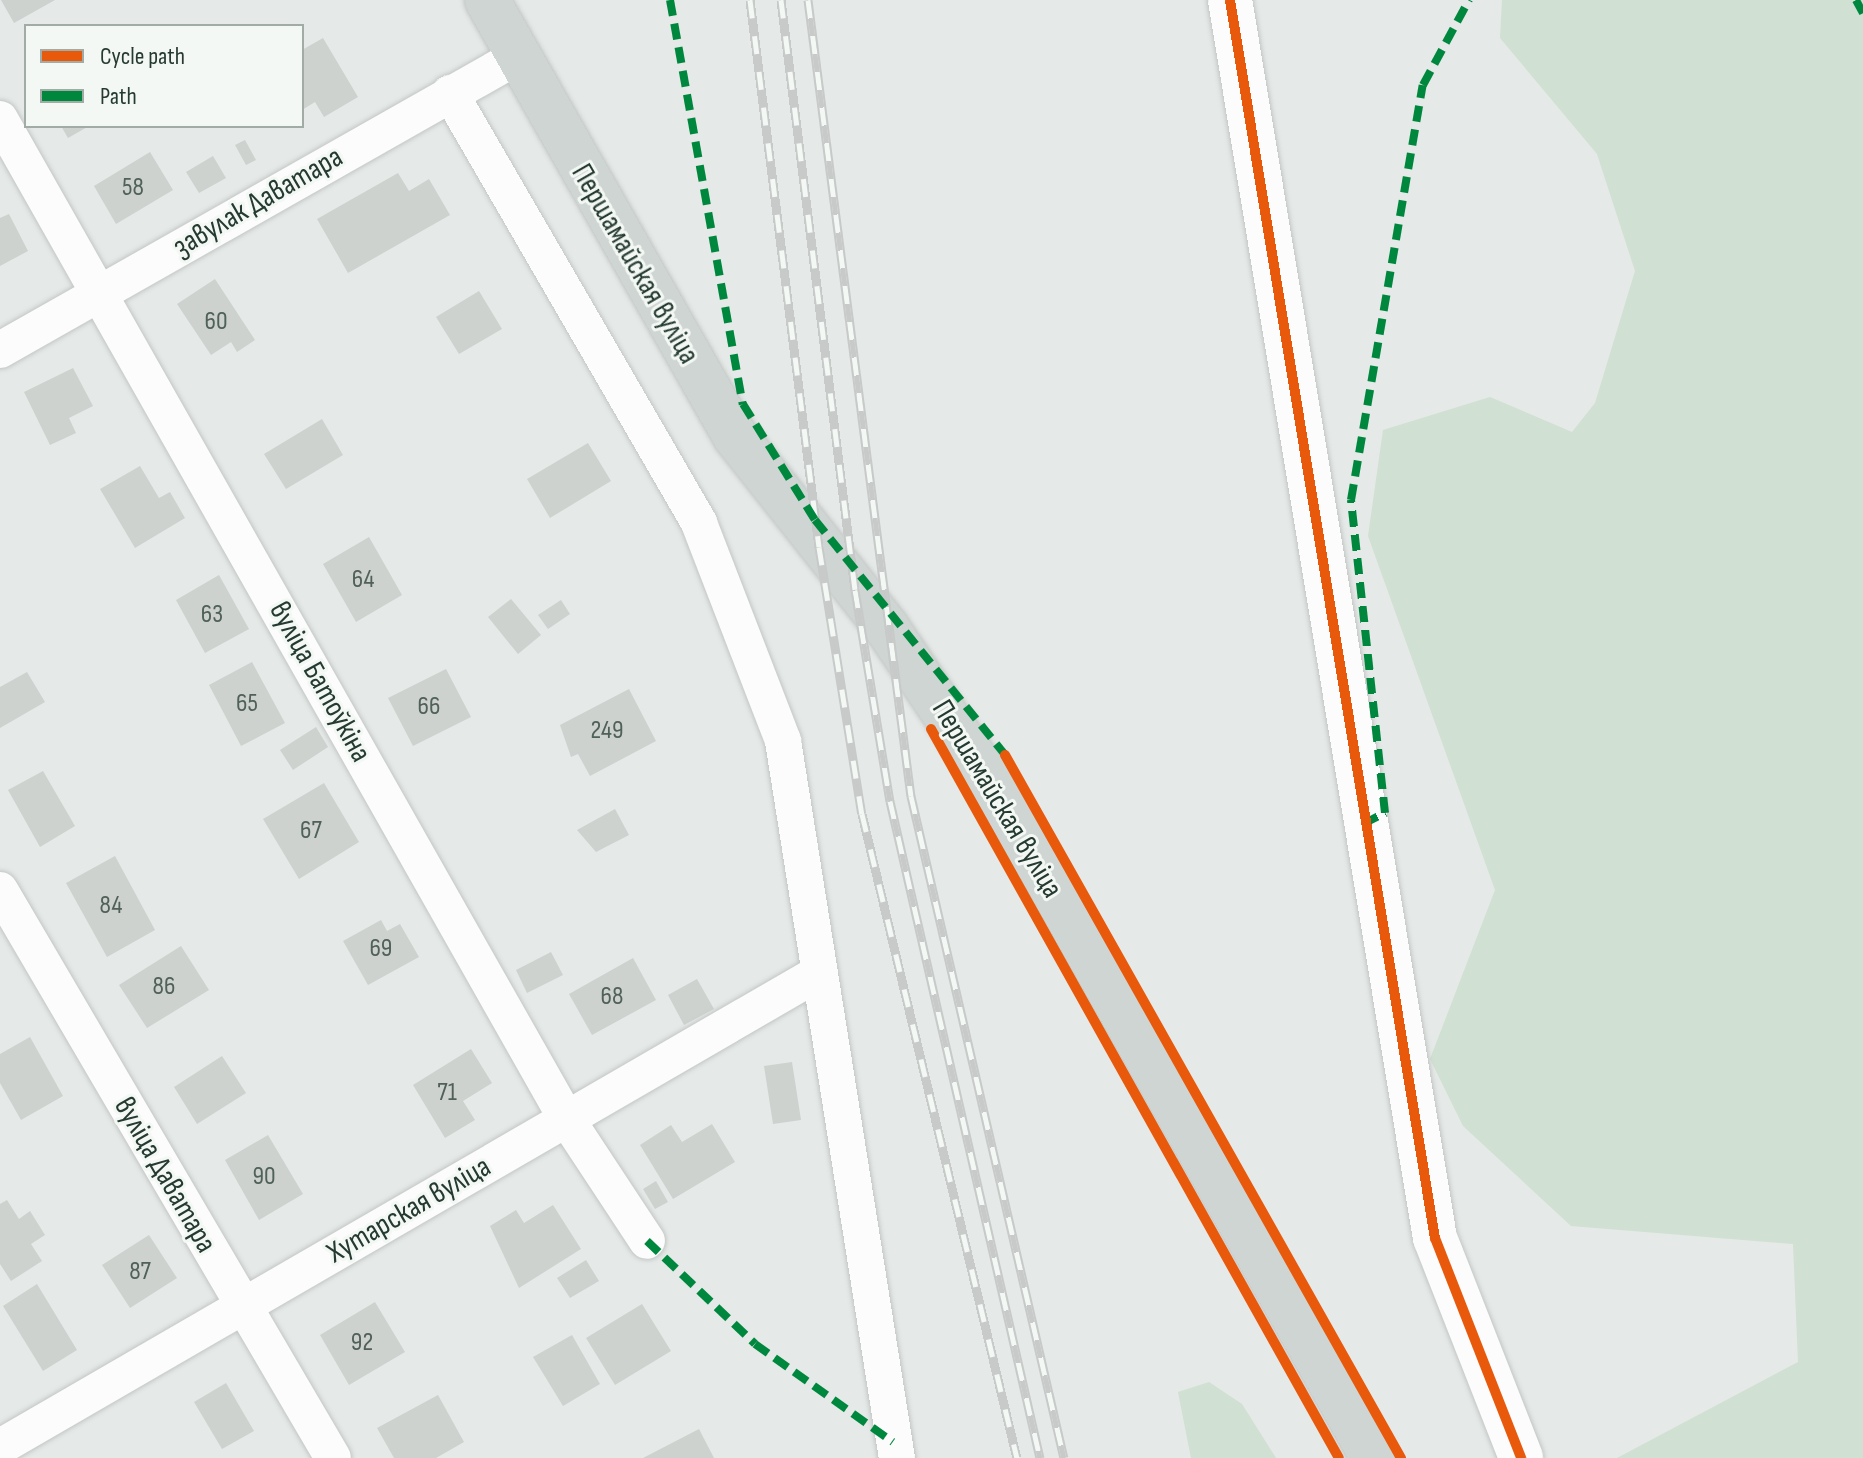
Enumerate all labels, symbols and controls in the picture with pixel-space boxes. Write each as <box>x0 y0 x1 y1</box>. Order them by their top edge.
legend <box>24 24 304 128</box>
text: Cycle path <box>100 42 185 71</box>
text: Path <box>100 82 137 111</box>
street label: завулак Даватара <box>167 139 349 265</box>
street label: Першамайская вуліца <box>563 158 707 370</box>
house number: 58 <box>122 172 144 204</box>
house number: 60 <box>205 306 227 338</box>
house number: 64 <box>352 564 374 596</box>
street label: вуліца Батоўкіна <box>261 596 379 768</box>
house number: 63 <box>201 599 223 631</box>
house number: 65 <box>236 688 258 720</box>
house number: 66 <box>418 691 440 723</box>
street label: Першамайская вуліца <box>924 694 1070 904</box>
house number: 249 <box>591 715 623 747</box>
house number: 67 <box>300 815 322 847</box>
house number: 84 <box>100 890 122 922</box>
house number: 69 <box>370 933 392 965</box>
house number: 86 <box>153 971 175 1003</box>
house number: 68 <box>601 981 623 1013</box>
house number: 71 <box>437 1077 457 1109</box>
street label: вуліца Даватара <box>106 1091 224 1259</box>
street label: Хутарская вуліца <box>321 1149 497 1271</box>
house number: 90 <box>252 1161 276 1193</box>
house number: 87 <box>129 1256 151 1288</box>
house number: 92 <box>351 1327 373 1359</box>

